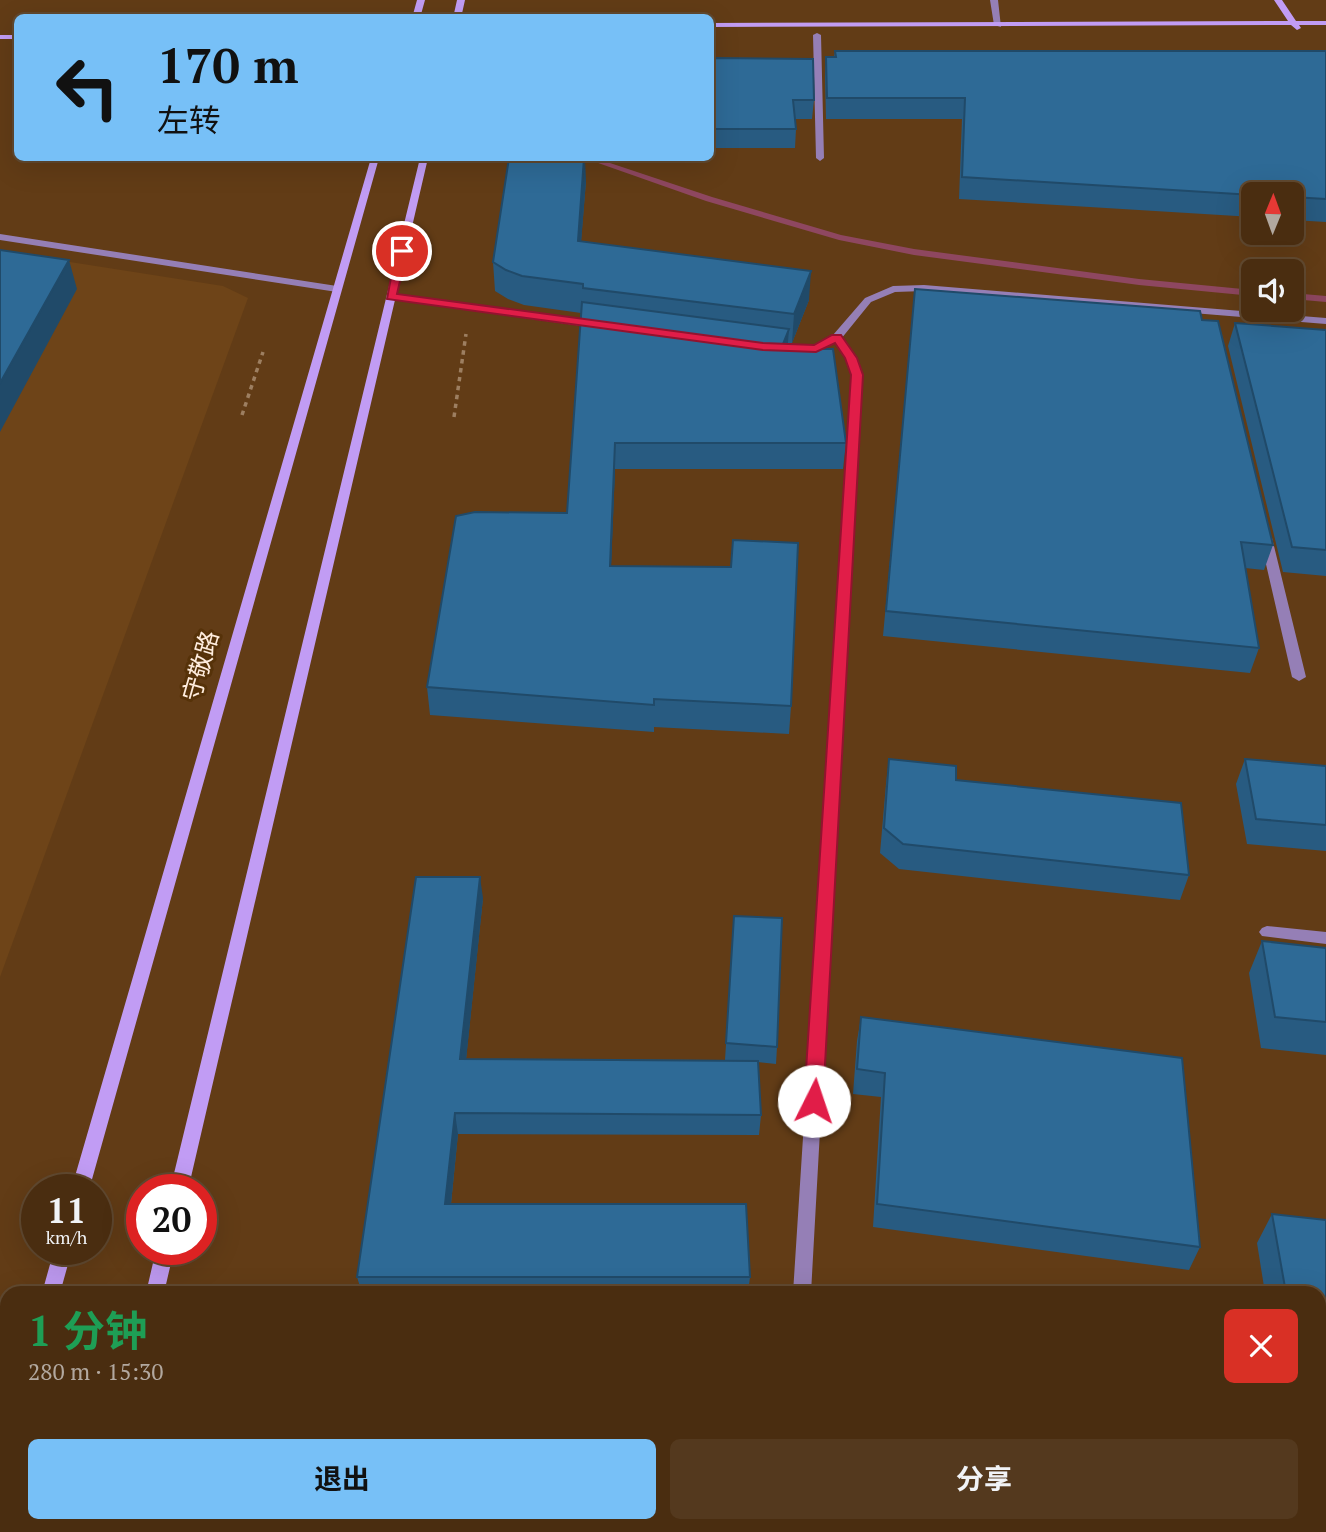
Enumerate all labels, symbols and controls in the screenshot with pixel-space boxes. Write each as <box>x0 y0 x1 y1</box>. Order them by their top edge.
text: 170 m <box>157 32 299 97</box>
icon: left <box>42 42 133 133</box>
text: 左转 <box>157 99 221 141</box>
north arrow <box>1241 182 1304 245</box>
map controls <box>1241 182 1304 322</box>
pin <box>372 221 432 281</box>
icon: arrive <box>383 232 421 270</box>
button: sound <box>1241 259 1304 322</box>
street label: 守敬路 <box>175 627 225 705</box>
position arrow <box>777 1064 851 1138</box>
speed limit sign: 20 <box>126 1174 217 1265</box>
text: 11 <box>47 1187 86 1233</box>
text: km/h <box>46 1225 87 1249</box>
text: 1 分钟 <box>28 1302 147 1358</box>
button: close <box>1224 1309 1298 1383</box>
text: 280 m · 15:30 <box>28 1356 163 1387</box>
button: 退出 <box>28 1439 656 1519</box>
button: 分享 <box>670 1439 1298 1519</box>

